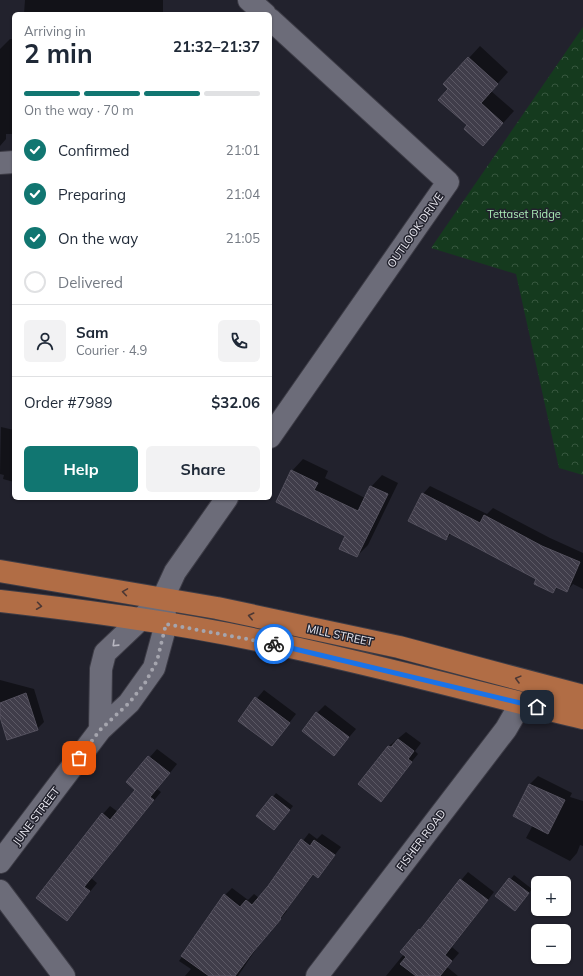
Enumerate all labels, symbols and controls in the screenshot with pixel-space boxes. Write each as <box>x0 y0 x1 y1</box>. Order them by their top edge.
text: Arriving in <box>24 23 86 39</box>
text: 2 min <box>24 37 93 70</box>
text: 21:32–21:37 <box>173 37 260 56</box>
text: On the way · 70 m <box>24 102 134 118</box>
icon: check <box>24 139 46 161</box>
text: Confirmed <box>58 141 129 160</box>
text: 21:01 <box>226 142 260 158</box>
icon: check <box>24 183 46 205</box>
text: Preparing <box>58 185 126 204</box>
text: 21:04 <box>226 186 260 202</box>
street label: OUTLOOK DRIVE <box>384 190 446 270</box>
park label: Tettaset Ridge <box>487 207 561 221</box>
icon: check <box>24 227 46 249</box>
text: On the way <box>58 229 138 248</box>
text: 21:05 <box>226 230 260 246</box>
text: Delivered <box>58 273 123 292</box>
button: person <box>24 320 66 362</box>
button: phone <box>218 320 260 362</box>
text: Sam <box>76 323 108 342</box>
text: Courier · 4.9 <box>76 342 147 358</box>
text: Order #7989 <box>24 393 112 412</box>
text: $32.06 <box>211 393 260 412</box>
button: Help <box>24 446 138 492</box>
button: Share <box>146 446 260 492</box>
one-way arrow <box>122 588 128 597</box>
one-way arrow <box>36 601 42 610</box>
one-way arrow <box>248 613 254 621</box>
street label: MILL STREET <box>306 621 375 649</box>
courier <box>254 624 294 664</box>
icon: bike <box>263 633 285 655</box>
one-way arrow <box>112 639 120 647</box>
one-way arrow <box>515 675 522 684</box>
pin <box>520 690 554 724</box>
icon: home <box>526 696 548 718</box>
pin <box>62 741 96 775</box>
icon: bag <box>68 747 90 769</box>
street label: JUNE STREET <box>9 784 63 848</box>
street label: FISHER ROAD <box>393 806 449 874</box>
map controls <box>531 876 571 964</box>
button: + <box>531 876 571 916</box>
button: − <box>531 924 571 964</box>

